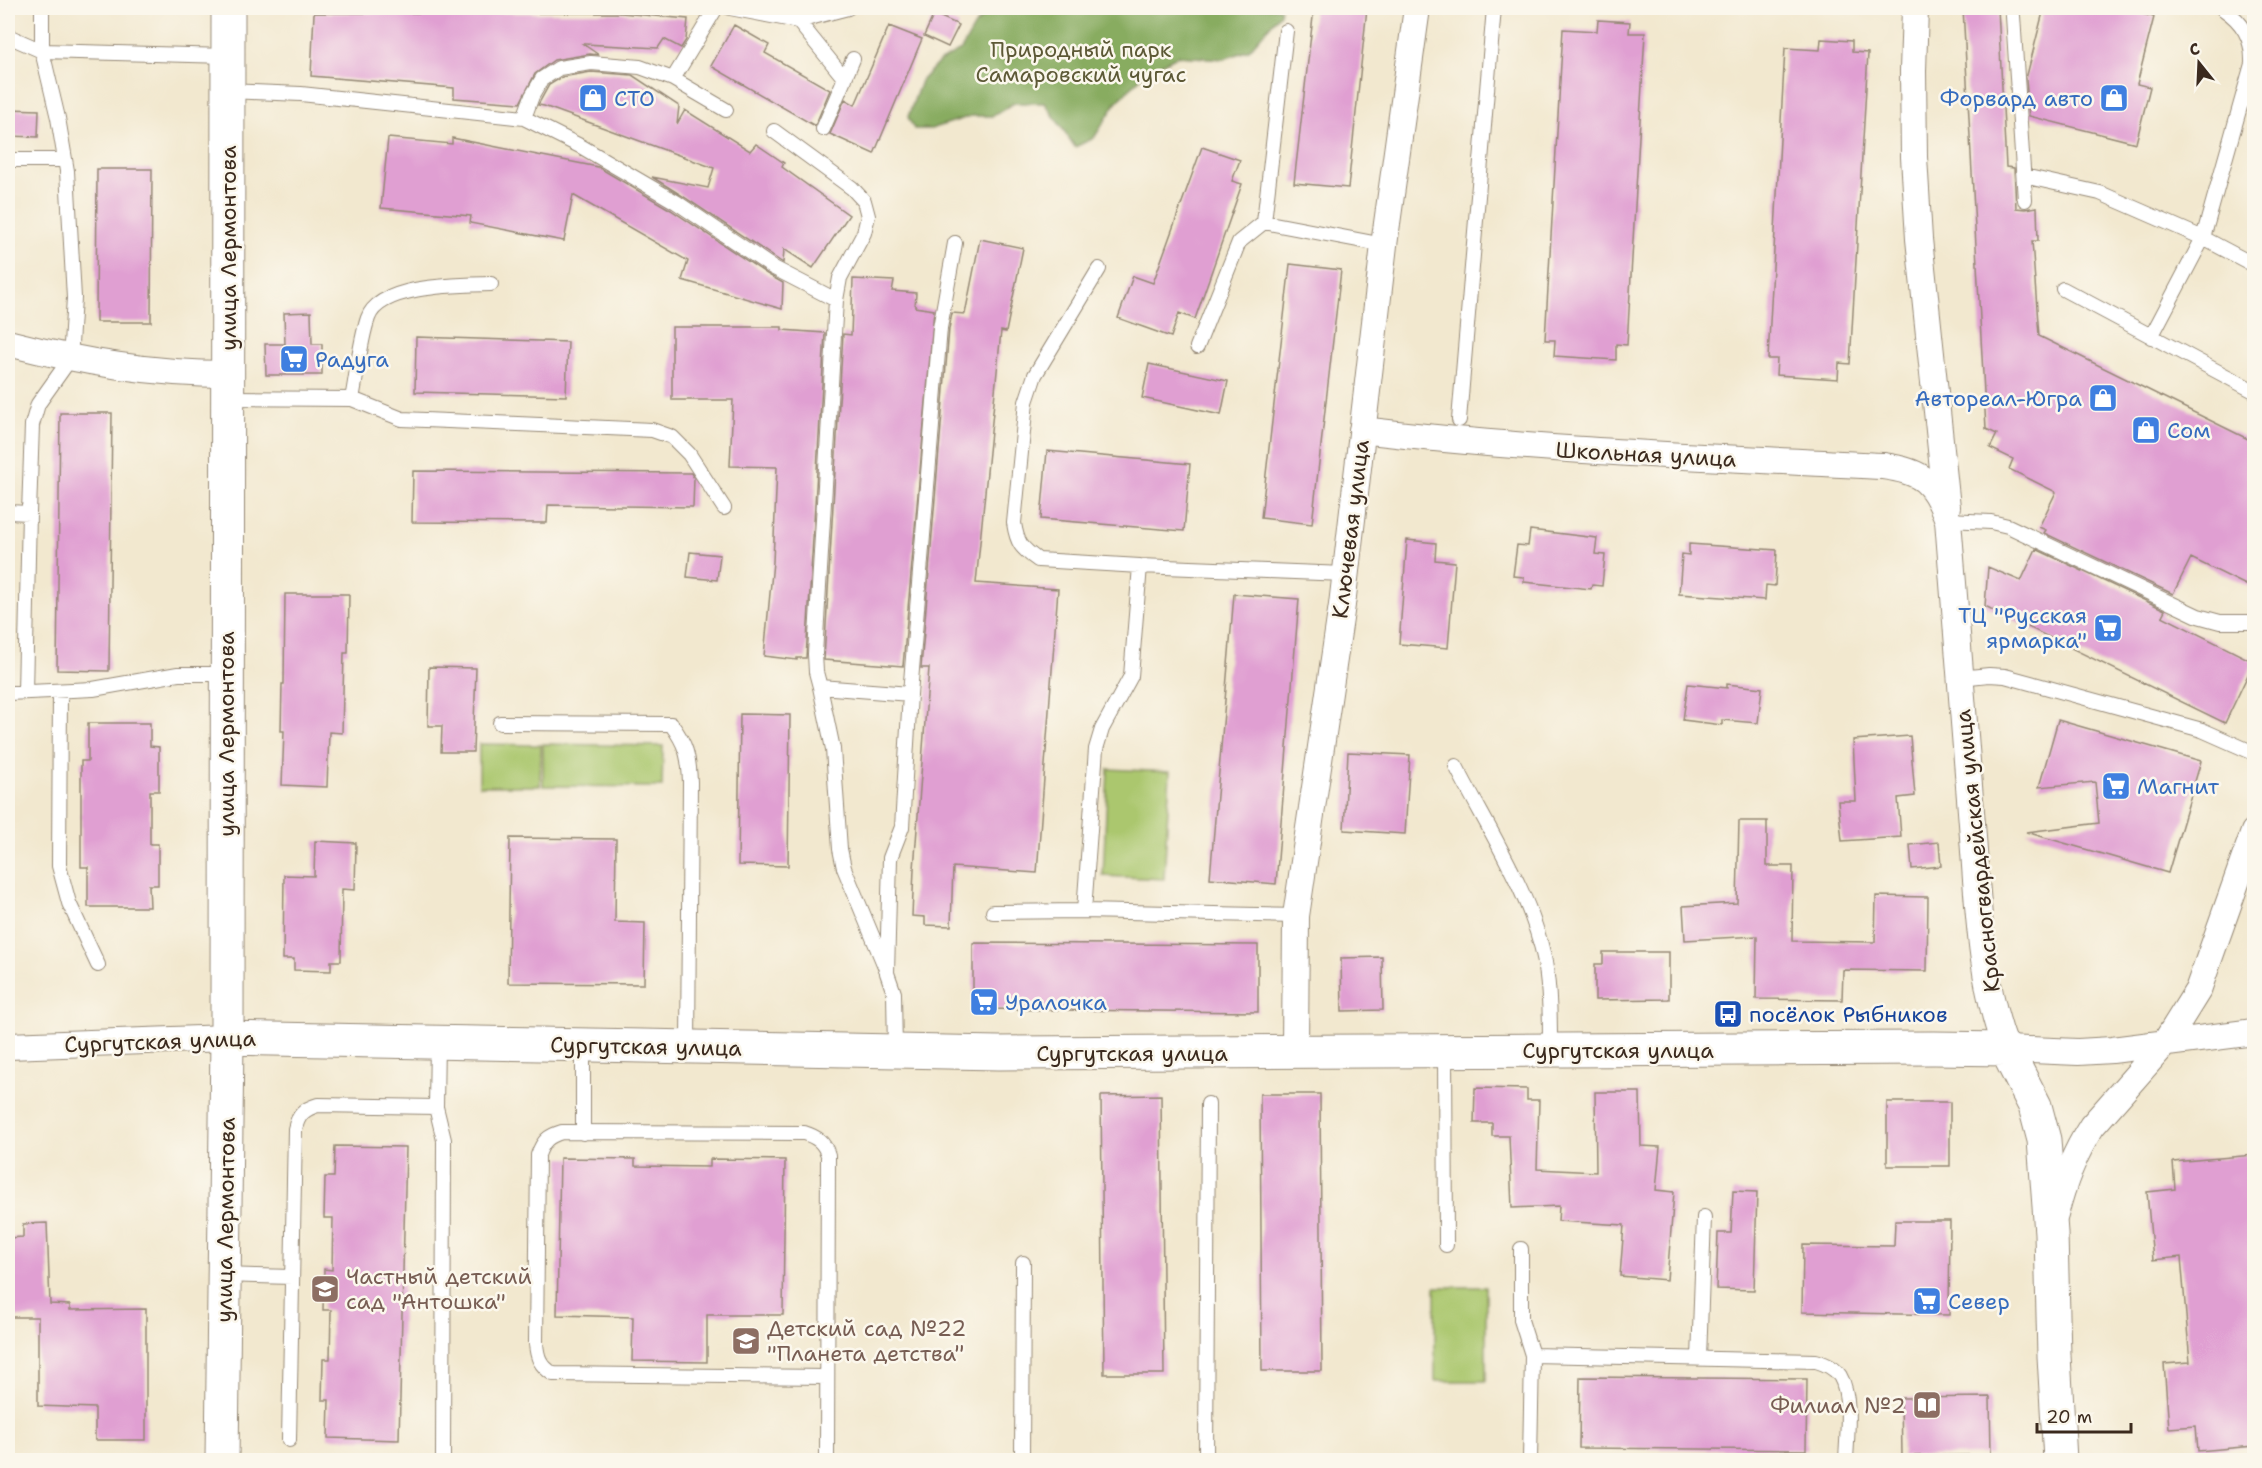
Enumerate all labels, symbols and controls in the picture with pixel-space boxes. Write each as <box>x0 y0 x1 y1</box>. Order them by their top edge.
north arrow <box>2169 33 2229 93</box>
park label: Природный парк Самаровский чугас <box>975 35 1187 89</box>
text: С <box>2187 38 2203 61</box>
shop icon: СТО <box>577 82 609 114</box>
shop icon: Форвард авто <box>2098 82 2130 114</box>
place label: СТО <box>614 84 655 113</box>
place label: Форвард авто <box>1940 84 2093 113</box>
street label: улица Лермонтова <box>214 145 243 351</box>
supermarket icon: Радуга <box>278 343 310 375</box>
place label: Радуга <box>315 345 389 374</box>
shop icon: Автореал-Югра <box>2087 382 2119 414</box>
place label: Автореал-Югра <box>1915 384 2082 413</box>
shop icon: Сом <box>2130 414 2162 446</box>
place label: Сом <box>2167 416 2210 445</box>
street label: Школьная улица <box>1555 435 1737 474</box>
street label: Ключевая улица <box>1325 438 1376 620</box>
place label: ТЦ "Русская ярмарка" <box>1958 601 2087 655</box>
supermarket icon: ТЦ "Русская ярмарка" <box>2092 612 2124 644</box>
street label: улица Лермонтова <box>212 631 241 837</box>
street label: Красногвардейская улица <box>1948 708 2007 994</box>
supermarket icon: Магнит <box>2100 770 2132 802</box>
place label: Магнит <box>2137 772 2220 801</box>
supermarket icon: Уралочка <box>968 986 1000 1018</box>
place label: Уралочка <box>1005 988 1107 1017</box>
bus stop icon: посёлок Рыбников <box>1712 998 1744 1030</box>
place label: посёлок Рыбников <box>1749 1000 1948 1029</box>
street label: Сургутская улица <box>64 1024 257 1059</box>
street label: Сургутская улица <box>550 1030 742 1063</box>
street label: Сургутская улица <box>1522 1036 1714 1065</box>
street label: Сургутская улица <box>1036 1039 1228 1068</box>
street label: улица Лермонтова <box>209 1117 242 1323</box>
place label: Частный детский сад "Антошка" <box>346 1262 532 1316</box>
school or university icon: Частный детский сад "Антошка" <box>309 1273 341 1305</box>
supermarket icon: Север <box>1911 1285 1943 1317</box>
place label: Север <box>1948 1287 2010 1316</box>
place label: Детский сад №22 "Планета детства" <box>767 1314 966 1368</box>
school or university icon: Детский сад №22 "Планета детства" <box>730 1325 762 1357</box>
library icon: Филиал №2 <box>1911 1389 1943 1421</box>
place label: Филиал №2 <box>1770 1391 1906 1420</box>
scale bar <box>2037 1396 2132 1434</box>
text: 20 m <box>2046 1405 2092 1429</box>

